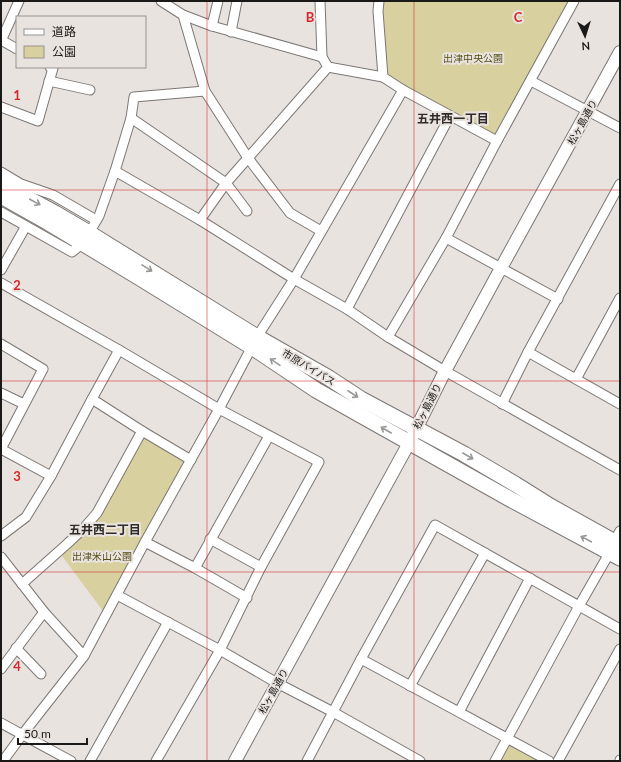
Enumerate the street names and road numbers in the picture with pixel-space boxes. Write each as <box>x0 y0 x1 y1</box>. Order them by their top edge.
street label: 松ヶ島通り <box>565 97 599 147</box>
street label: 市原バイパス <box>280 346 338 388</box>
street label: 松ヶ島通り <box>410 381 444 431</box>
street label: 松ヶ島通り <box>256 666 290 716</box>

